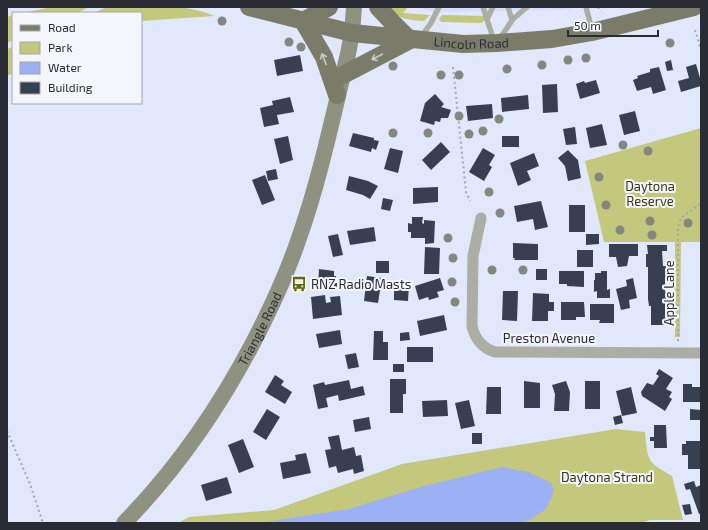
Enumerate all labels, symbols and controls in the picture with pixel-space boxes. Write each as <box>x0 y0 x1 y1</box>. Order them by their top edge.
legend <box>12 12 142 104</box>
scale bar <box>568 12 658 38</box>
text: 50 m <box>574 18 601 32</box>
text: Road <box>48 20 76 34</box>
street label: Lincoln Road <box>433 33 509 52</box>
text: Park <box>48 40 73 54</box>
one-way arrow <box>320 53 327 65</box>
one-way arrow <box>371 54 383 61</box>
text: Water <box>48 60 82 74</box>
text: Building <box>48 80 93 94</box>
park label: Daytona Reserve <box>625 178 675 209</box>
street label: Apple Lane <box>661 260 677 326</box>
bus stop icon: RNZ Radio Masts <box>290 275 308 293</box>
place label: RNZ Radio Masts <box>311 276 411 292</box>
street label: Triangle Road <box>234 289 285 368</box>
street label: Preston Avenue <box>503 330 595 346</box>
park label: Daytona Strand <box>561 469 653 485</box>

